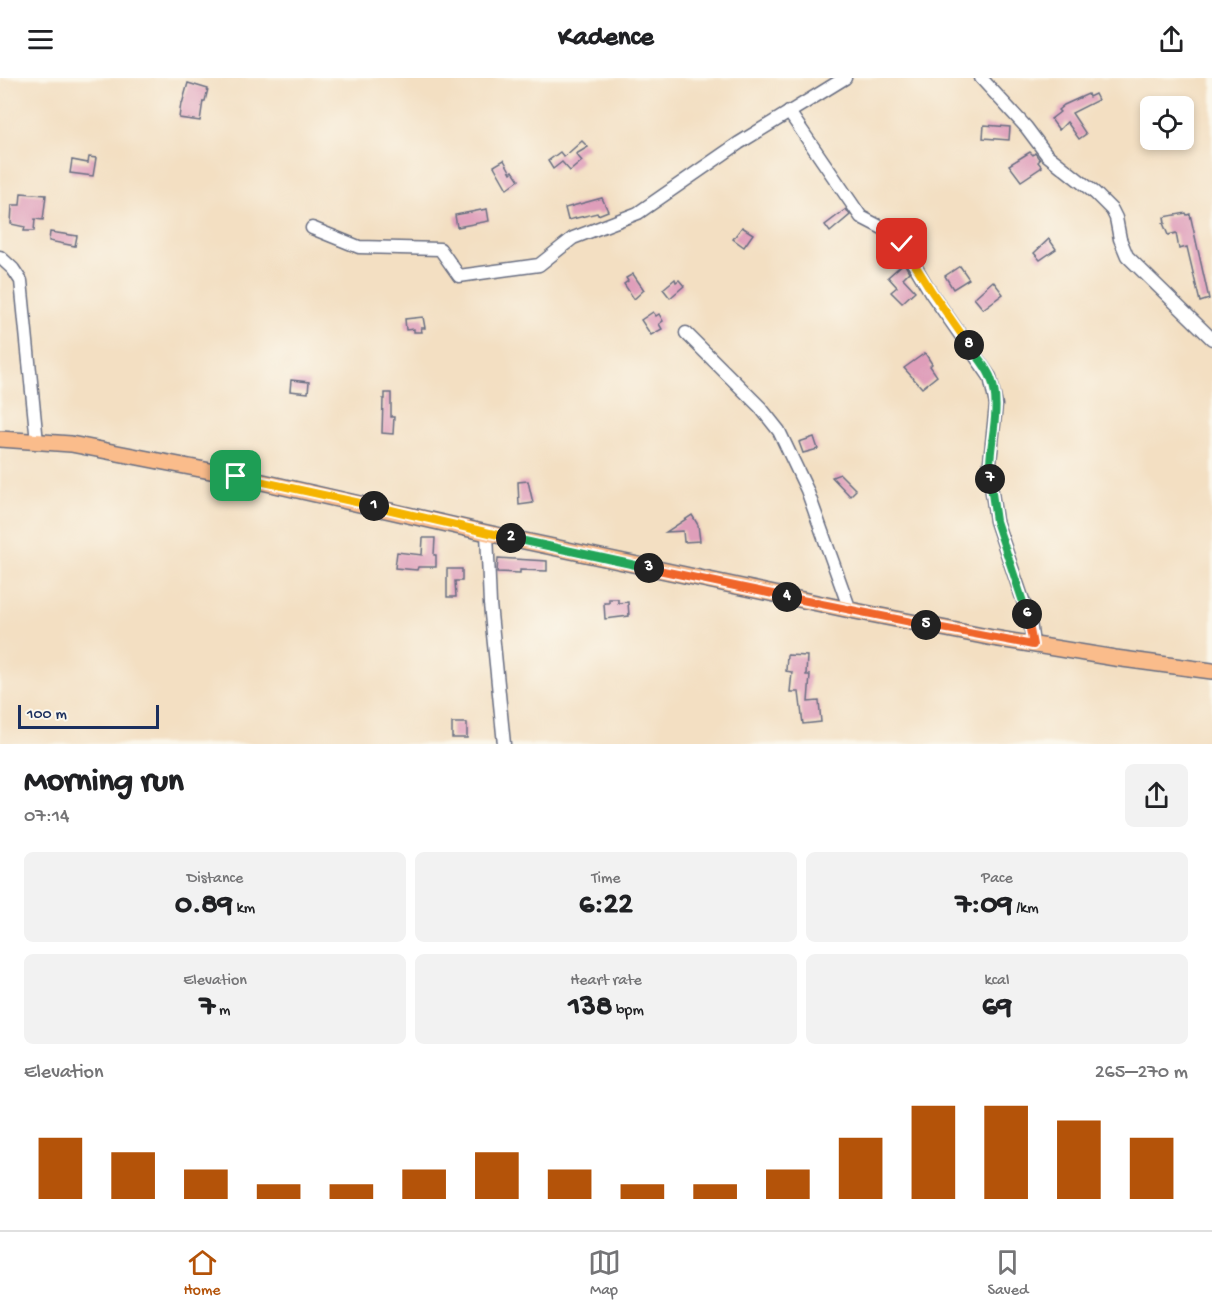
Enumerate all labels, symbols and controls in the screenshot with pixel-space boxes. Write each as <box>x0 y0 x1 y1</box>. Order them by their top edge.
icon: menu <box>24 23 57 56</box>
text: Kadence <box>558 23 654 55</box>
icon: share <box>1155 23 1188 56</box>
map controls <box>1140 96 1194 150</box>
button: locate <box>1140 96 1194 150</box>
pin <box>876 218 927 269</box>
icon: check <box>885 227 918 260</box>
pin: 8 <box>954 330 984 360</box>
text: 8 <box>965 335 973 354</box>
pin <box>210 450 261 501</box>
icon: arrive <box>219 459 252 492</box>
pin: 7 <box>975 464 1005 494</box>
text: 7 <box>986 469 994 488</box>
pin: 1 <box>359 491 389 521</box>
text: 1 <box>371 496 377 515</box>
pin: 2 <box>496 523 526 553</box>
text: 2 <box>507 528 515 547</box>
pin: 3 <box>634 553 664 583</box>
text: 3 <box>645 558 653 577</box>
pin: 4 <box>772 582 802 612</box>
text: 4 <box>783 587 791 606</box>
pin: 6 <box>1012 599 1042 629</box>
text: 6 <box>1023 604 1031 623</box>
pin: 5 <box>911 610 941 640</box>
text: 5 <box>922 615 930 634</box>
scale bar <box>18 702 159 730</box>
text: 100 m <box>27 706 67 725</box>
text: Morning run <box>24 764 184 802</box>
button: share <box>1125 764 1188 827</box>
text: 07:14 <box>24 806 70 829</box>
text: Distance <box>187 870 243 889</box>
text: Time <box>591 870 621 889</box>
text: Pace <box>981 870 1013 889</box>
text: 0.89 <box>175 889 233 924</box>
text: 6:22 <box>579 889 633 924</box>
text: 7:09 <box>955 889 1012 924</box>
text: km <box>233 900 255 919</box>
text: /km <box>1012 900 1039 919</box>
text: Elevation <box>183 972 247 991</box>
text: Heart rate <box>570 972 642 991</box>
text: kcal <box>985 972 1009 991</box>
text: 7 <box>200 991 215 1026</box>
text: 138 <box>568 991 612 1026</box>
text: 69 <box>982 991 1012 1026</box>
text: m <box>215 1002 230 1021</box>
text: bpm <box>612 1002 644 1021</box>
text: Elevation <box>24 1062 104 1085</box>
text: 265–270 m <box>1095 1062 1188 1085</box>
tab: Home <box>183 1246 221 1301</box>
tab: Map <box>588 1246 621 1301</box>
tab: Saved <box>987 1246 1028 1301</box>

